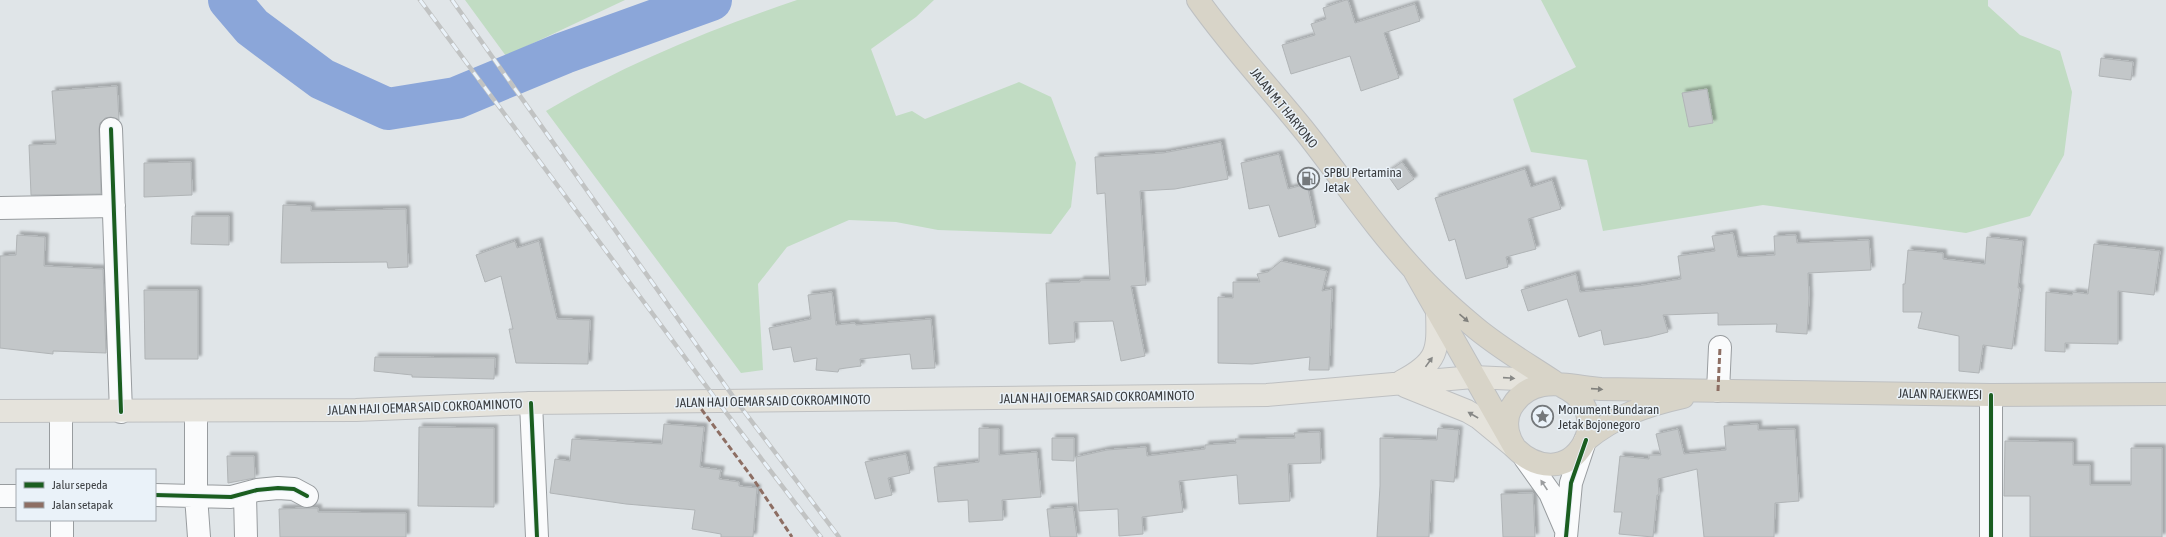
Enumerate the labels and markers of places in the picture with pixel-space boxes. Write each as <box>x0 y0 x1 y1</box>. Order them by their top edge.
place label: SPBU Pertamina Jetak <box>1324 165 1402 195</box>
fuel station icon: SPBU Pertamina Jetak <box>1296 166 1322 192</box>
place label: Monument Bundaran Jetak Bojonegoro <box>1558 402 1659 432</box>
place icon: Monument Bundaran Jetak Bojonegoro <box>1530 403 1556 429</box>

